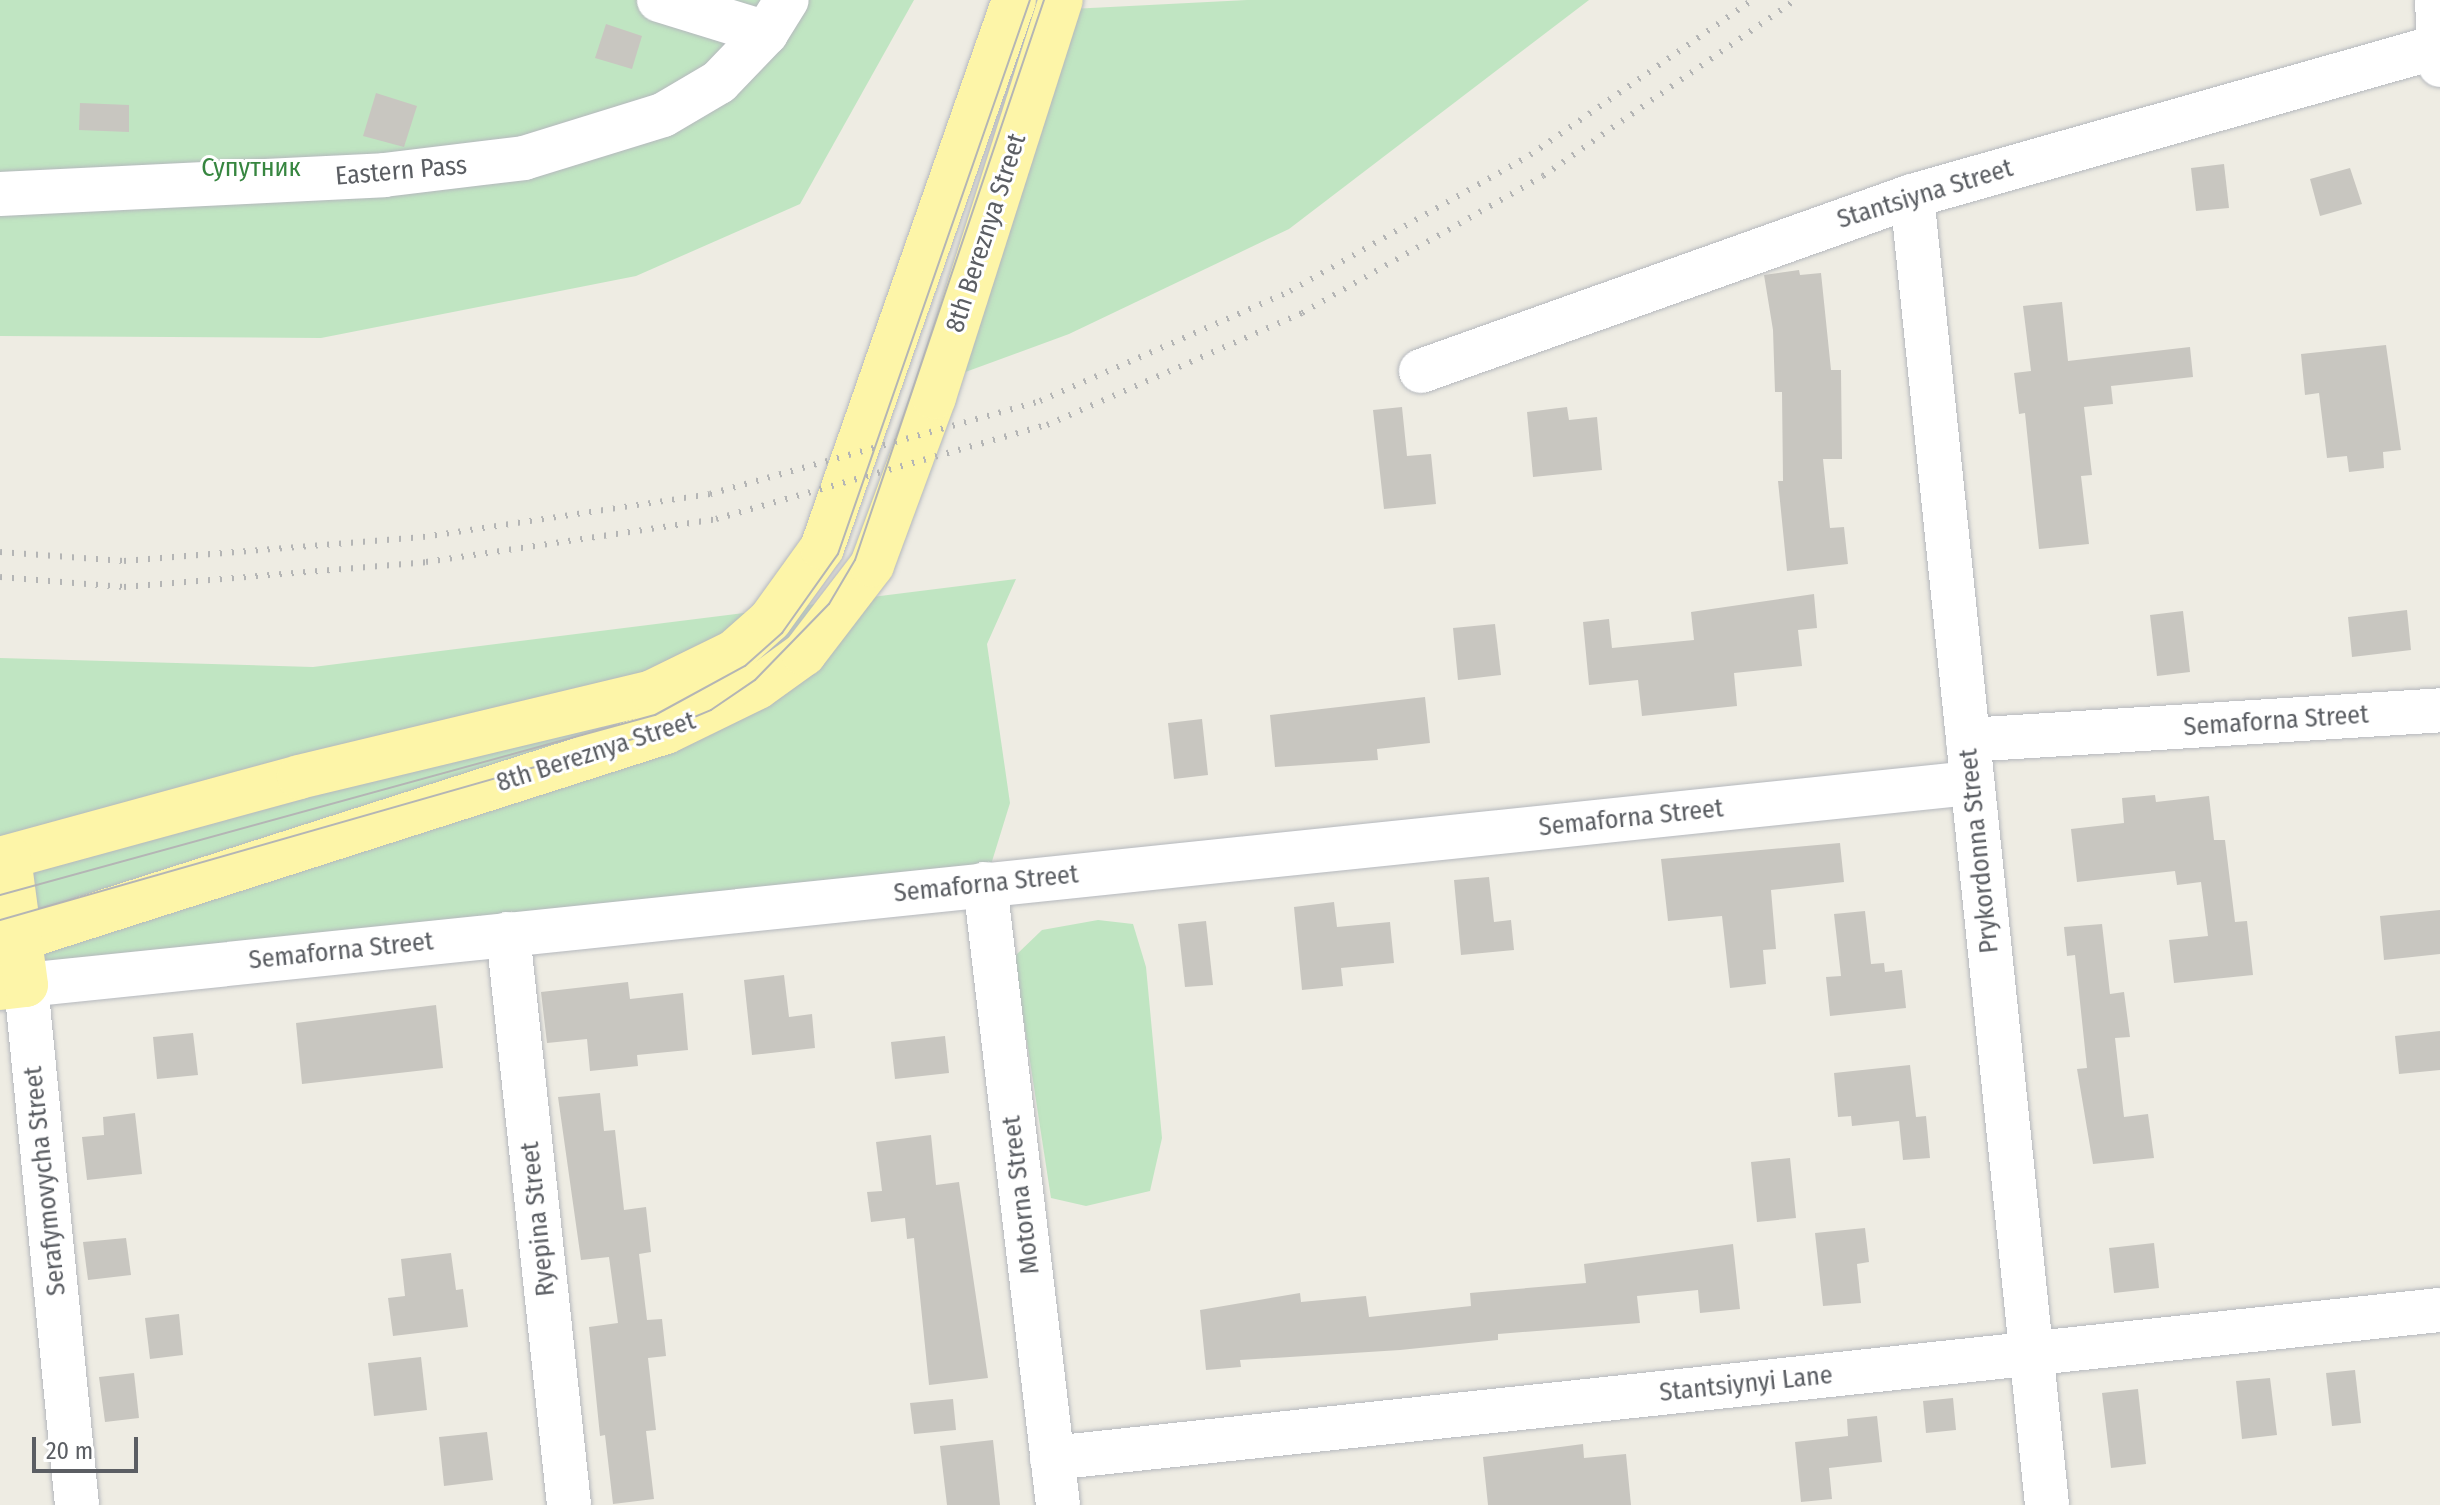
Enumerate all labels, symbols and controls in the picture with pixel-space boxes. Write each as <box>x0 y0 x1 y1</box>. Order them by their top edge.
street label: 8th Bereznya Street <box>939 130 1033 336</box>
street label: Eastern Pass <box>334 150 468 192</box>
park label: Супутник <box>201 152 301 184</box>
street label: Stantsiyna Street <box>1833 152 2017 236</box>
street label: Semaforna Street <box>2182 699 2370 743</box>
street label: 8th Bereznya Street <box>493 705 699 799</box>
street label: Prykordonna Street <box>1953 747 2005 955</box>
street label: Semaforna Street <box>1537 793 1725 843</box>
street label: Semaforna Street <box>892 859 1080 909</box>
street label: Semaforna Street <box>247 926 435 976</box>
street label: Serafymovycha Street <box>17 1065 73 1297</box>
street label: Motorna Street <box>996 1114 1046 1276</box>
street label: Ryepina Street <box>514 1140 562 1298</box>
street label: Stantsiynyi Lane <box>1658 1359 1834 1409</box>
scale bar <box>36 1421 142 1471</box>
text: 20 m <box>46 1437 93 1465</box>

